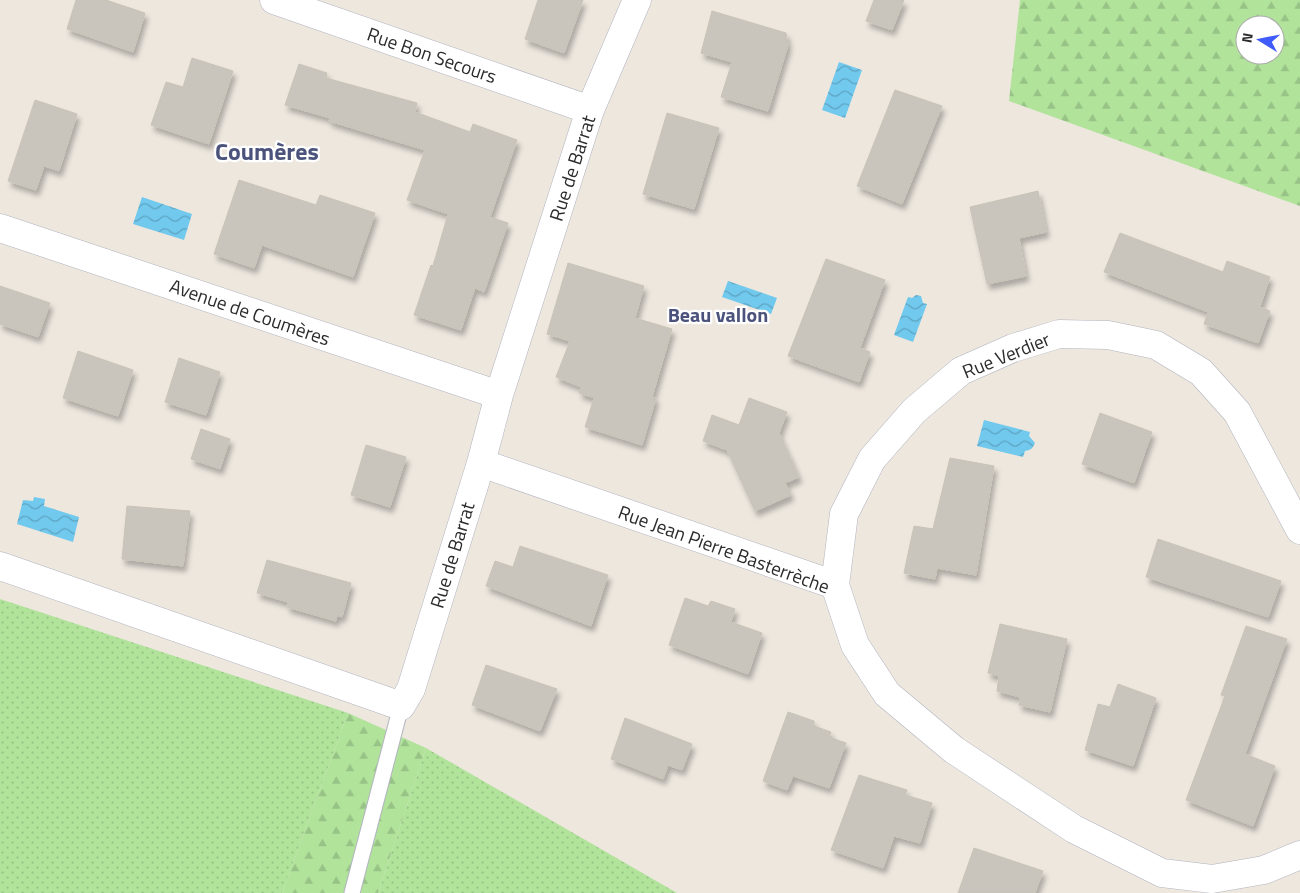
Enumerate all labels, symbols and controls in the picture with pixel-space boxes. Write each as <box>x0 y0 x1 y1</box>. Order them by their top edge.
north arrow <box>1235 15 1285 65</box>
street label: Rue Bon Secours <box>364 19 501 90</box>
text: N <box>1236 31 1258 44</box>
street label: Rue de Barrat <box>541 111 602 225</box>
district label: Coumères <box>215 133 319 169</box>
street label: Avenue de Coumères <box>166 270 334 353</box>
district label: Beau vallon <box>668 299 768 330</box>
street label: Rue Verdier <box>958 324 1054 385</box>
street label: Rue Jean Pierre Basterrèche <box>614 497 834 600</box>
street label: Rue de Barrat <box>422 498 482 612</box>

